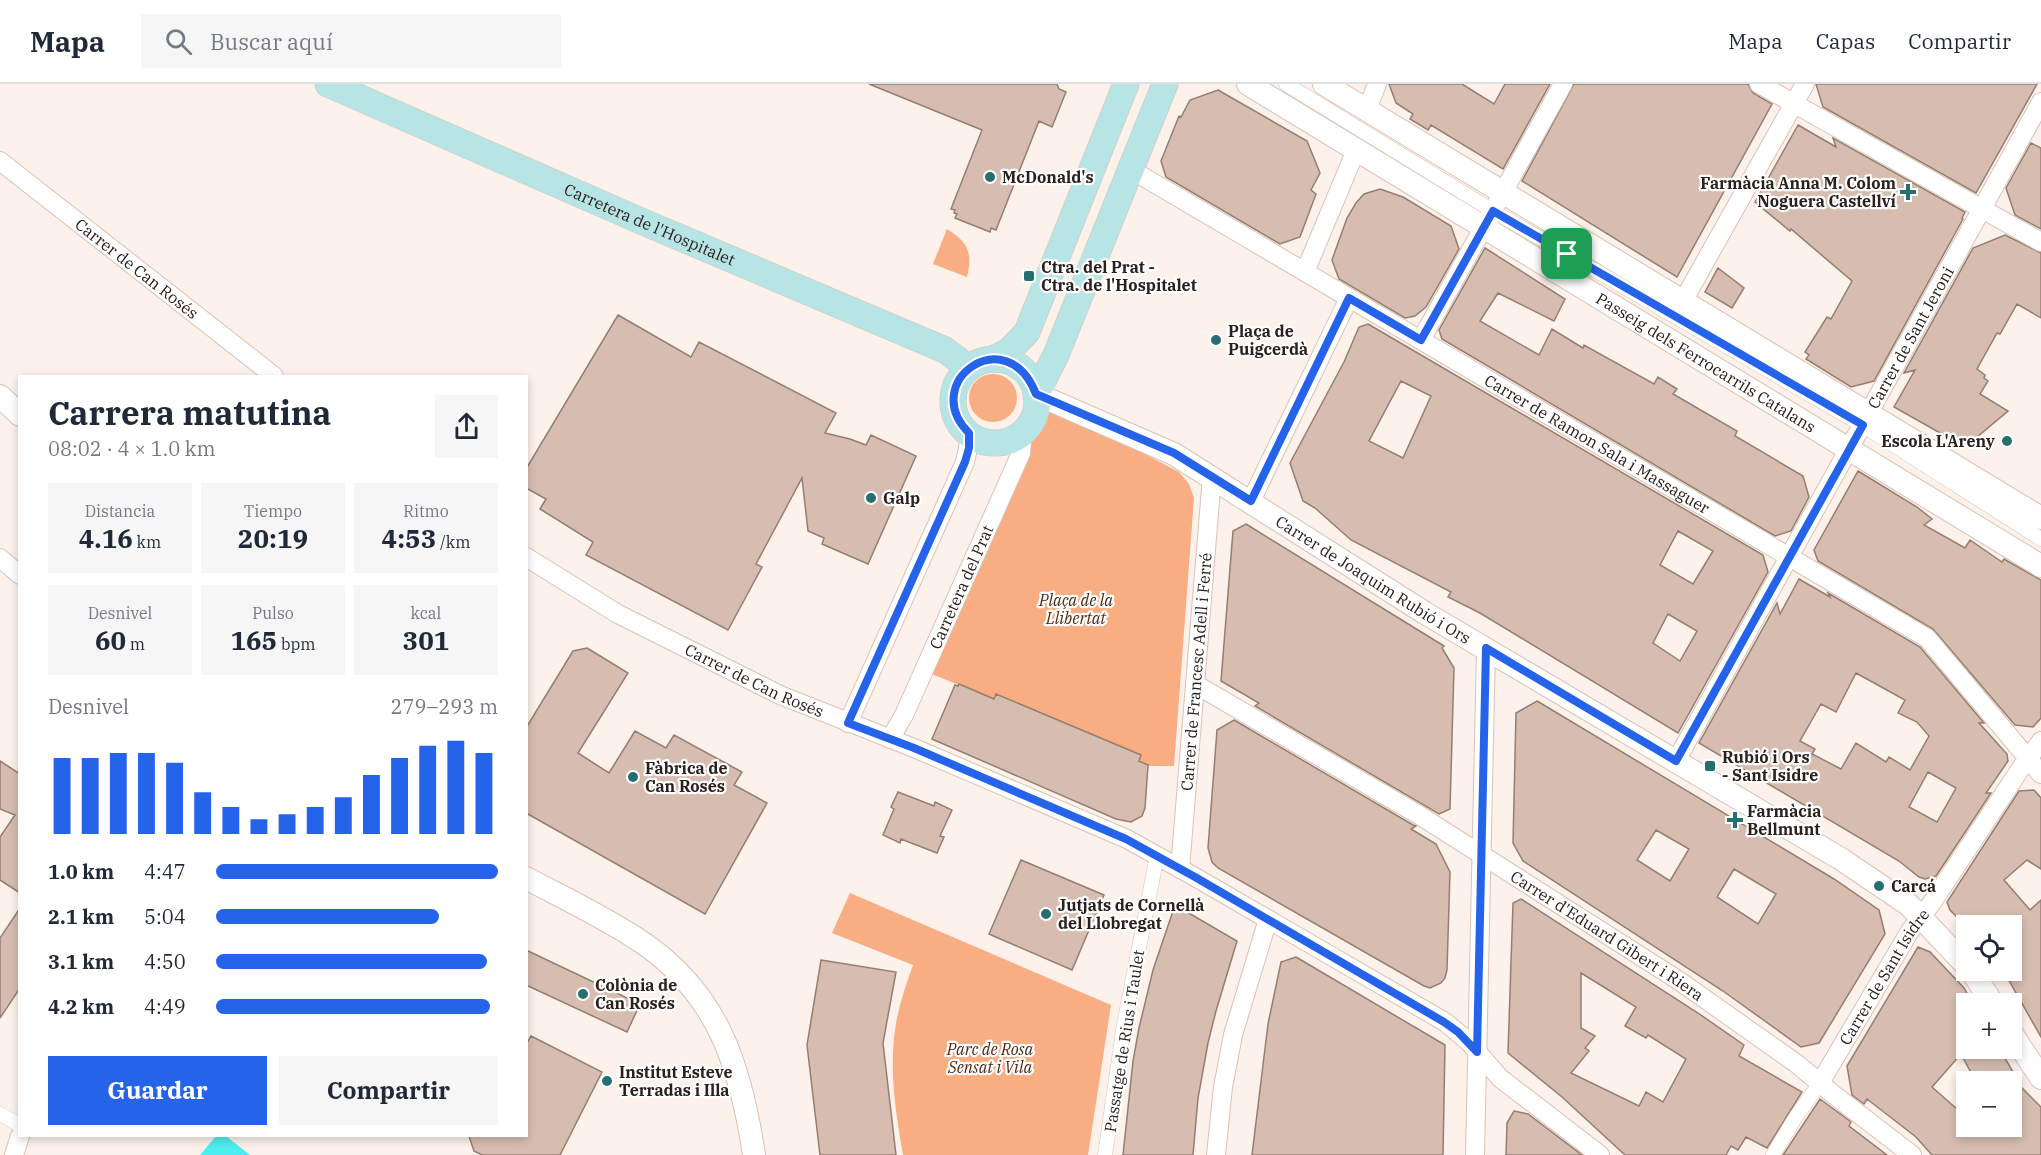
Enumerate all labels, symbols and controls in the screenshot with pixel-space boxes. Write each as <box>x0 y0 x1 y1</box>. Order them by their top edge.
search box <box>141 14 561 68</box>
text: Mapa <box>30 23 105 60</box>
icon: search <box>162 25 195 58</box>
text: Buscar aquí <box>210 27 333 56</box>
text: Mapa <box>1728 27 1783 55</box>
text: Capas <box>1816 27 1875 55</box>
text: Compartir <box>1908 27 2011 55</box>
place label: McDonald's <box>1002 167 1094 187</box>
marker: McDonald's <box>983 170 997 184</box>
place label: Farmàcia Anna M. Colom Noguera Castellví <box>1700 173 1897 211</box>
street label: Carretera de l'Hospitalet <box>561 179 739 270</box>
marker: Farmàcia Anna M. Colom Noguera Castellví <box>1901 185 1915 199</box>
street label: Carrer de Can Rosés <box>71 214 203 323</box>
pin <box>1541 228 1592 279</box>
icon: arrive <box>1550 237 1583 270</box>
place label: Ctra. del Prat - Ctra. de l'Hospitalet <box>1041 257 1197 295</box>
street label: Carrer de Sant Jeroni <box>1863 263 1958 412</box>
marker: Ctra. del Prat - Ctra. de l'Hospitalet <box>1022 269 1036 283</box>
street label: Passeig dels Ferrocarrils Catalans <box>1593 288 1820 437</box>
place label: Plaça de Puigcerdà <box>1228 321 1308 359</box>
marker: Plaça de Puigcerdà <box>1209 333 1223 347</box>
street label: Carrer de Ramon Sala i Massaguer <box>1481 370 1713 518</box>
text: Carrera matutina <box>48 391 331 434</box>
button: share <box>435 395 498 458</box>
place label: Escola L'Areny <box>1881 431 1996 451</box>
marker: Escola L'Areny <box>2000 434 2014 448</box>
text: 08:02 · 4 × 1.0 km <box>48 435 216 462</box>
place label: Galp <box>883 488 920 508</box>
marker: Galp <box>864 491 878 505</box>
text: Distancia <box>85 501 155 521</box>
text: Tiempo <box>244 501 302 521</box>
text: Ritmo <box>403 501 449 521</box>
street label: Carrer de Joaquim Rubió i Ors <box>1272 511 1474 648</box>
text: 4.16 <box>79 521 133 555</box>
text: 20:19 <box>238 521 308 555</box>
text: 4:53 <box>382 521 436 555</box>
street label: Carretera del Prat <box>925 522 998 652</box>
text: km <box>133 532 161 552</box>
text: /km <box>436 532 470 552</box>
street label: Carrer de Francesc Adell i Ferré <box>1176 552 1216 791</box>
park label: Plaça de la Llibertat <box>1038 590 1113 628</box>
text: Desnivel <box>88 603 152 623</box>
text: Pulso <box>252 603 294 623</box>
text: kcal <box>411 603 441 623</box>
text: 60 <box>95 623 126 657</box>
text: 165 <box>230 623 277 657</box>
text: 301 <box>403 623 449 657</box>
text: m <box>126 634 145 654</box>
text: bpm <box>277 634 316 654</box>
street label: Carrer de Can Rosés <box>682 639 827 721</box>
text: Desnivel <box>48 693 129 720</box>
text: 279–293 m <box>391 693 498 720</box>
place label: Rubió i Ors - Sant Isidre <box>1722 747 1818 785</box>
place label: Fàbrica de Can Rosés <box>645 758 728 796</box>
marker: Rubió i Ors - Sant Isidre <box>1703 759 1717 773</box>
marker: Fàbrica de Can Rosés <box>626 770 640 784</box>
place label: Farmàcia Bellmunt <box>1747 801 1821 839</box>
marker: Farmàcia Bellmunt <box>1728 813 1742 827</box>
text: 1.0 km <box>48 858 114 885</box>
text: 4:47 <box>144 858 186 885</box>
street label: Carrer d'Eduard Gibert i Riera <box>1507 866 1708 1005</box>
place label: Carcá <box>1891 876 1936 896</box>
marker: Carcá <box>1872 879 1886 893</box>
place label: Jutjats de Cornellà del Llobregat <box>1058 895 1205 933</box>
text: 2.1 km <box>48 903 114 930</box>
text: 5:04 <box>144 903 186 930</box>
street label: Carrer de Sant Isidre <box>1835 905 1934 1049</box>
marker: Jutjats de Cornellà del Llobregat <box>1039 907 1053 921</box>
map controls <box>1956 915 2022 1137</box>
button: locate <box>1956 915 2022 981</box>
text: 3.1 km <box>48 948 114 975</box>
text: 4:50 <box>144 948 186 975</box>
street label: Passatge de Rius i Taulet <box>1100 948 1148 1134</box>
place label: Colònia de Can Rosés <box>595 975 677 1013</box>
marker: Colònia de Can Rosés <box>576 987 590 1001</box>
text: 4.2 km <box>48 993 114 1020</box>
text: 4:49 <box>144 993 186 1020</box>
button: + <box>1956 993 2022 1059</box>
park label: Parc de Rosa Sensat i Vila <box>946 1039 1034 1077</box>
button: Guardar <box>48 1056 267 1125</box>
button: Compartir <box>279 1056 498 1125</box>
place label: Institut Esteve Terradas i Illa <box>619 1062 733 1100</box>
button: − <box>1956 1071 2022 1137</box>
marker: Institut Esteve Terradas i Illa <box>600 1074 614 1088</box>

